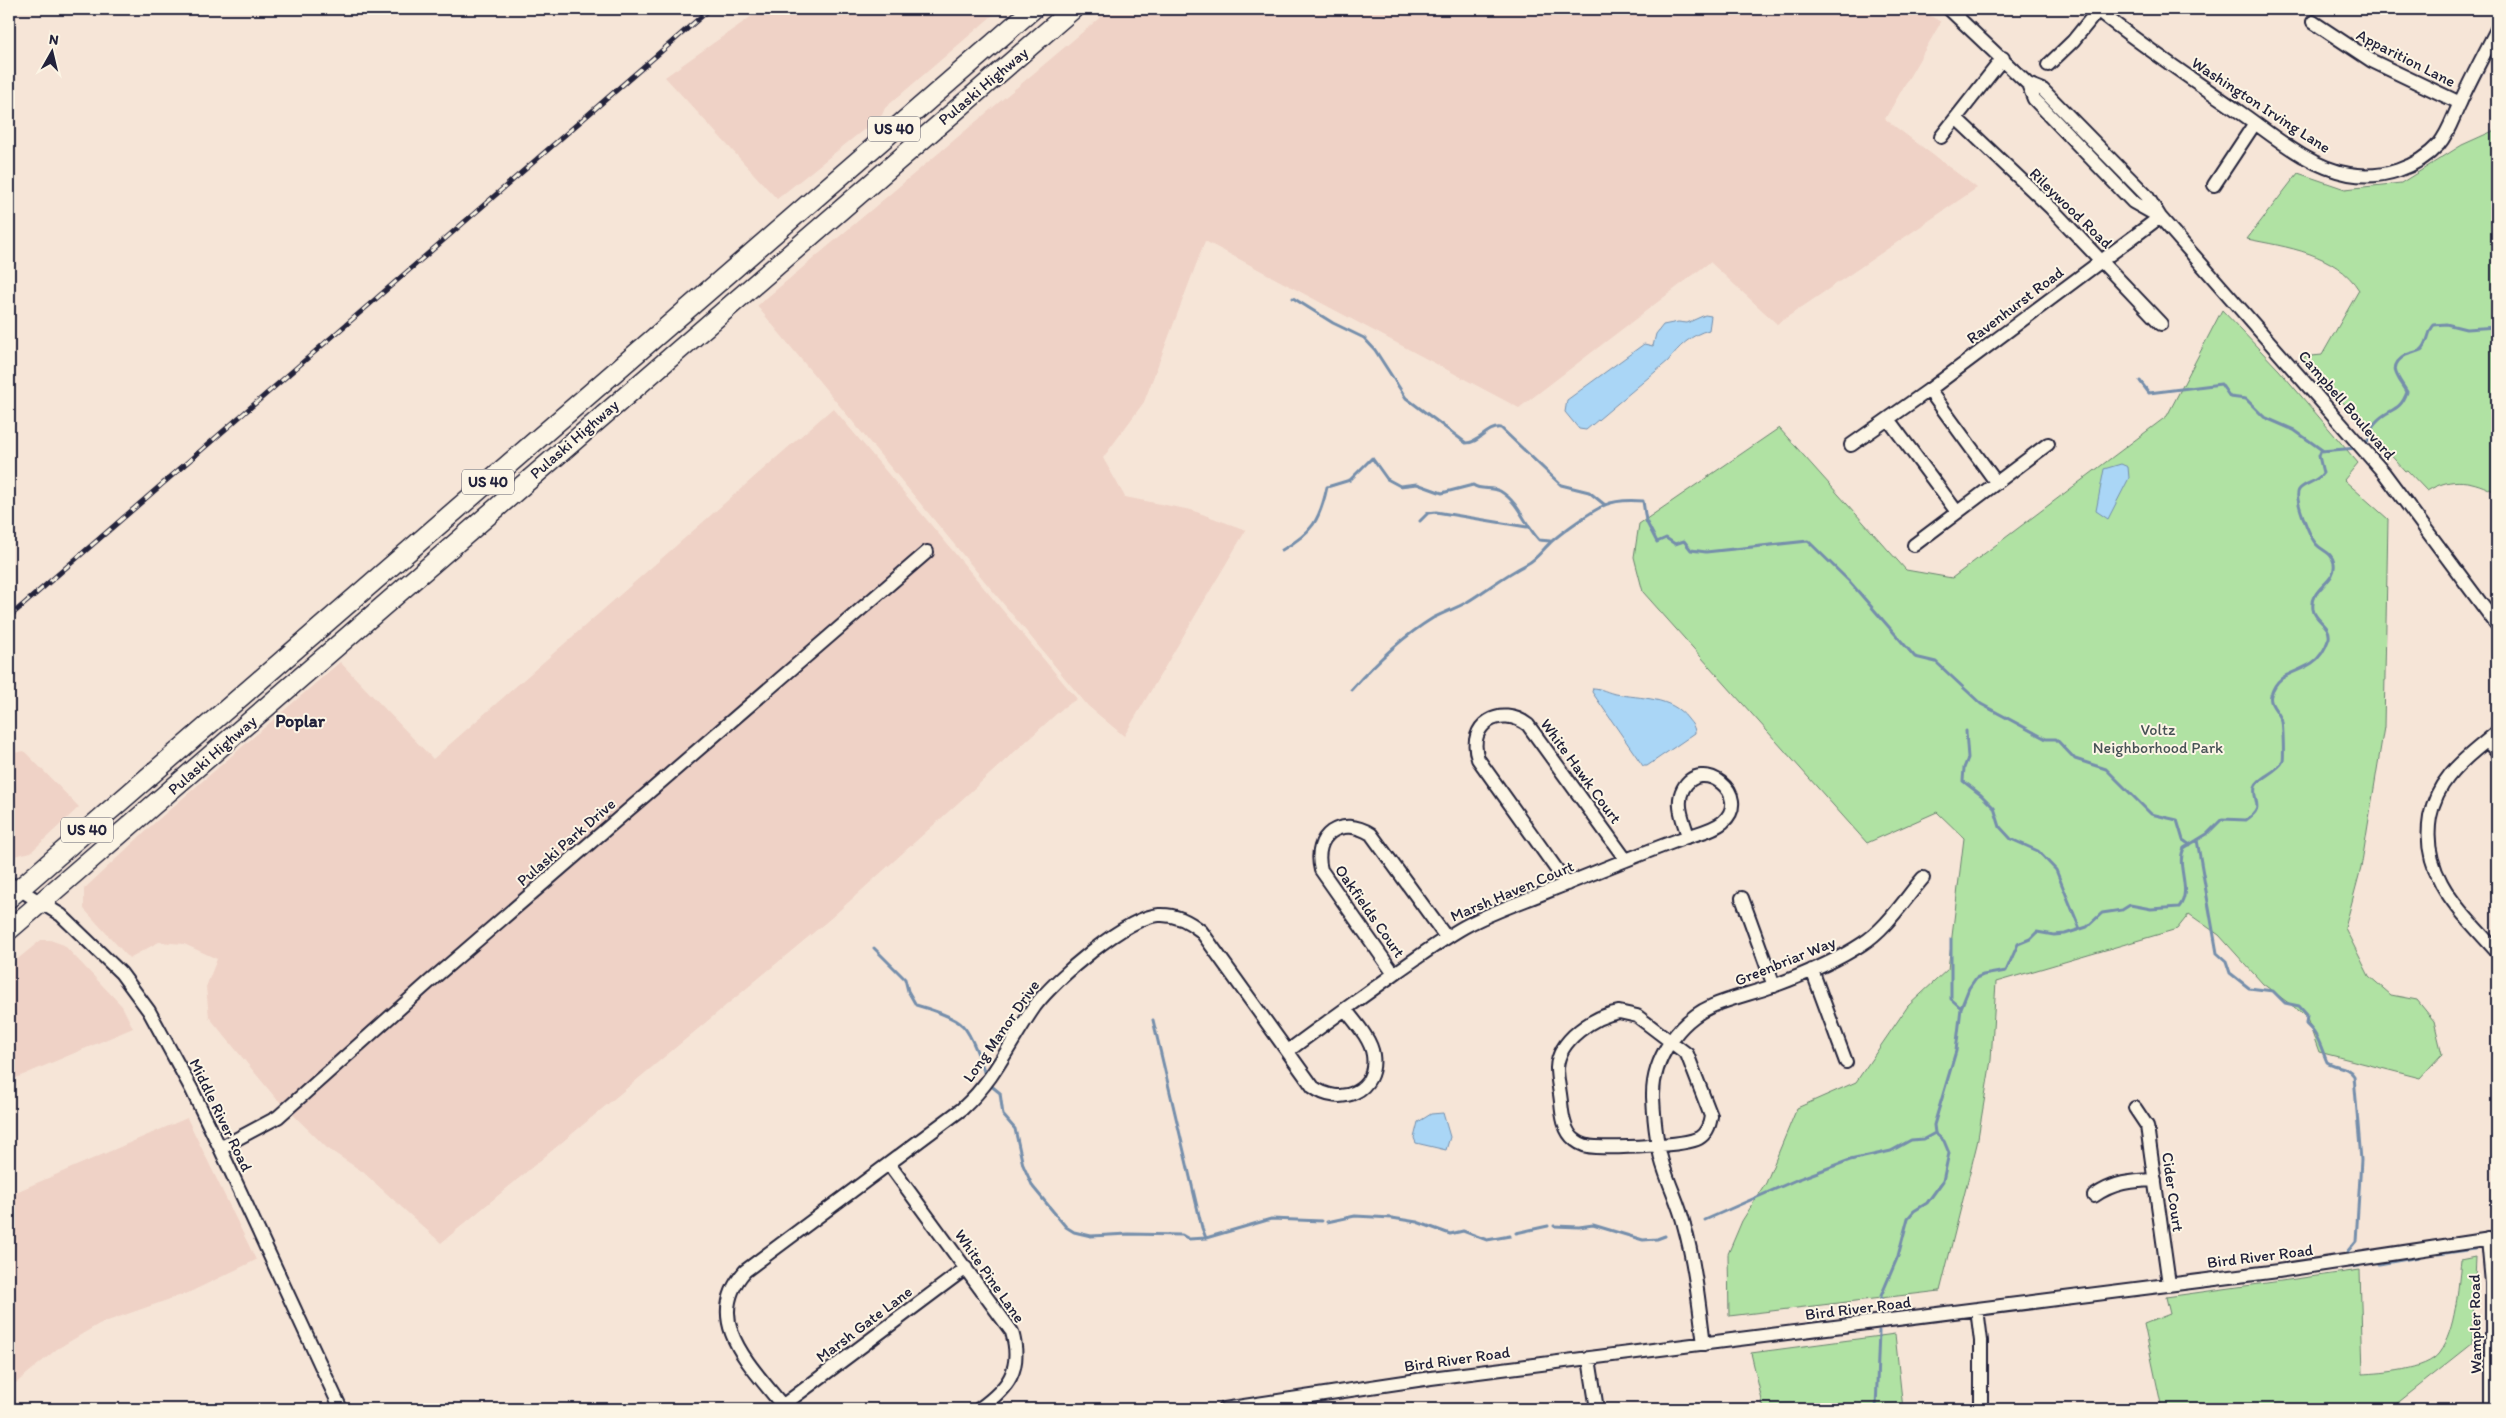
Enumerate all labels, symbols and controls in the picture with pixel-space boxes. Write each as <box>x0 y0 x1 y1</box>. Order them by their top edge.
street label: Apparition Lane <box>2353 25 2459 91</box>
north arrow <box>28 28 78 78</box>
text: N <box>48 31 60 49</box>
street label: Pulaski Highway <box>934 43 1032 129</box>
street label: Washington Irving Lane <box>2188 53 2334 157</box>
road number: US 40 <box>868 116 920 142</box>
street label: Rileywood Road <box>2026 164 2117 253</box>
street label: Ravenhurst Road <box>1963 262 2067 348</box>
street label: Campbell Boulevard <box>2294 347 2400 464</box>
street label: Pulaski Highway <box>526 395 623 483</box>
road number: US 40 <box>462 470 514 494</box>
district label: Poplar <box>275 710 326 732</box>
street label: Pulaski Highway <box>164 711 261 799</box>
street label: White Hawk Court <box>1537 715 1625 827</box>
park label: Voltz Neighborhood Park <box>2093 720 2223 757</box>
street label: Pulaski Park Drive <box>513 794 619 890</box>
road number: US 40 <box>61 818 113 842</box>
street label: Marsh Haven Court <box>1447 856 1577 926</box>
street label: Oakfields Court <box>1331 861 1409 961</box>
street label: Greenbriar Way <box>1732 932 1839 990</box>
street label: Long Manor Drive <box>959 976 1043 1086</box>
street label: Middle River Road <box>185 1055 257 1175</box>
street label: Cider Court <box>2158 1151 2188 1233</box>
street label: White Pine Lane <box>951 1226 1029 1327</box>
street label: Bird River Road <box>2206 1240 2314 1272</box>
street label: Wampler Road <box>2465 1274 2485 1374</box>
street label: Marsh Gate Lane <box>812 1282 916 1366</box>
street label: Bird River Road <box>1804 1292 1912 1324</box>
street label: Bird River Road <box>1403 1342 1511 1376</box>

